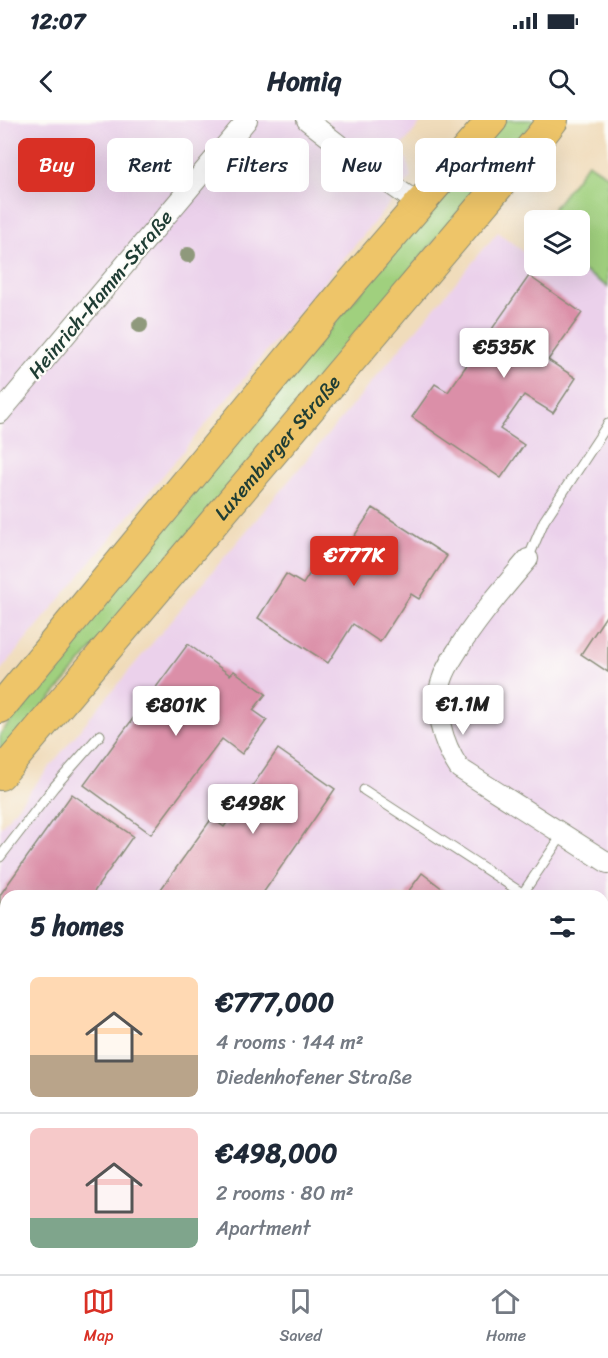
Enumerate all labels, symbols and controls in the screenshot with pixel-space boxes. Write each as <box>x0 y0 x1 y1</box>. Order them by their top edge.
text: 12:07 <box>30 2 85 41</box>
text: Homiq <box>267 57 341 105</box>
icon: back <box>30 65 63 98</box>
icon: search <box>545 65 578 98</box>
chip: Buy <box>18 138 95 192</box>
chip: Rent <box>107 138 193 192</box>
chip: Filters <box>205 138 309 192</box>
chip: New <box>321 138 403 192</box>
chip: Apartment <box>415 138 556 192</box>
street label: Heinrich-Hamm-Straße <box>19 202 182 387</box>
map controls <box>524 210 590 276</box>
button: layers <box>524 210 590 276</box>
pin: €535K <box>462 328 546 379</box>
text: €535K <box>474 330 534 365</box>
street label: Luxemburger Straße <box>205 367 350 529</box>
pin: €777K <box>312 536 396 587</box>
text: €777K <box>324 538 384 573</box>
pin: €1.1M <box>421 685 505 736</box>
pin: €801K <box>134 686 218 737</box>
text: €1.1M <box>437 687 489 722</box>
text: €801K <box>147 688 205 723</box>
pin: €498K <box>211 784 295 835</box>
text: €498K <box>222 786 284 821</box>
text: 5 homes <box>30 903 123 949</box>
icon: filters <box>546 910 579 943</box>
text: €777,000 <box>216 979 334 1025</box>
icon: home <box>78 1001 150 1073</box>
text: 4 rooms · 144 m² <box>216 1025 364 1060</box>
text: Diedenhofener Straße <box>216 1060 412 1095</box>
text: €498,000 <box>216 1130 337 1176</box>
icon: home <box>78 1152 150 1224</box>
text: 2 rooms · 80 m² <box>216 1176 354 1211</box>
text: Apartment <box>216 1211 310 1246</box>
tab: Map <box>82 1285 115 1350</box>
tab: Saved <box>279 1285 322 1350</box>
tab: Home <box>486 1285 526 1350</box>

